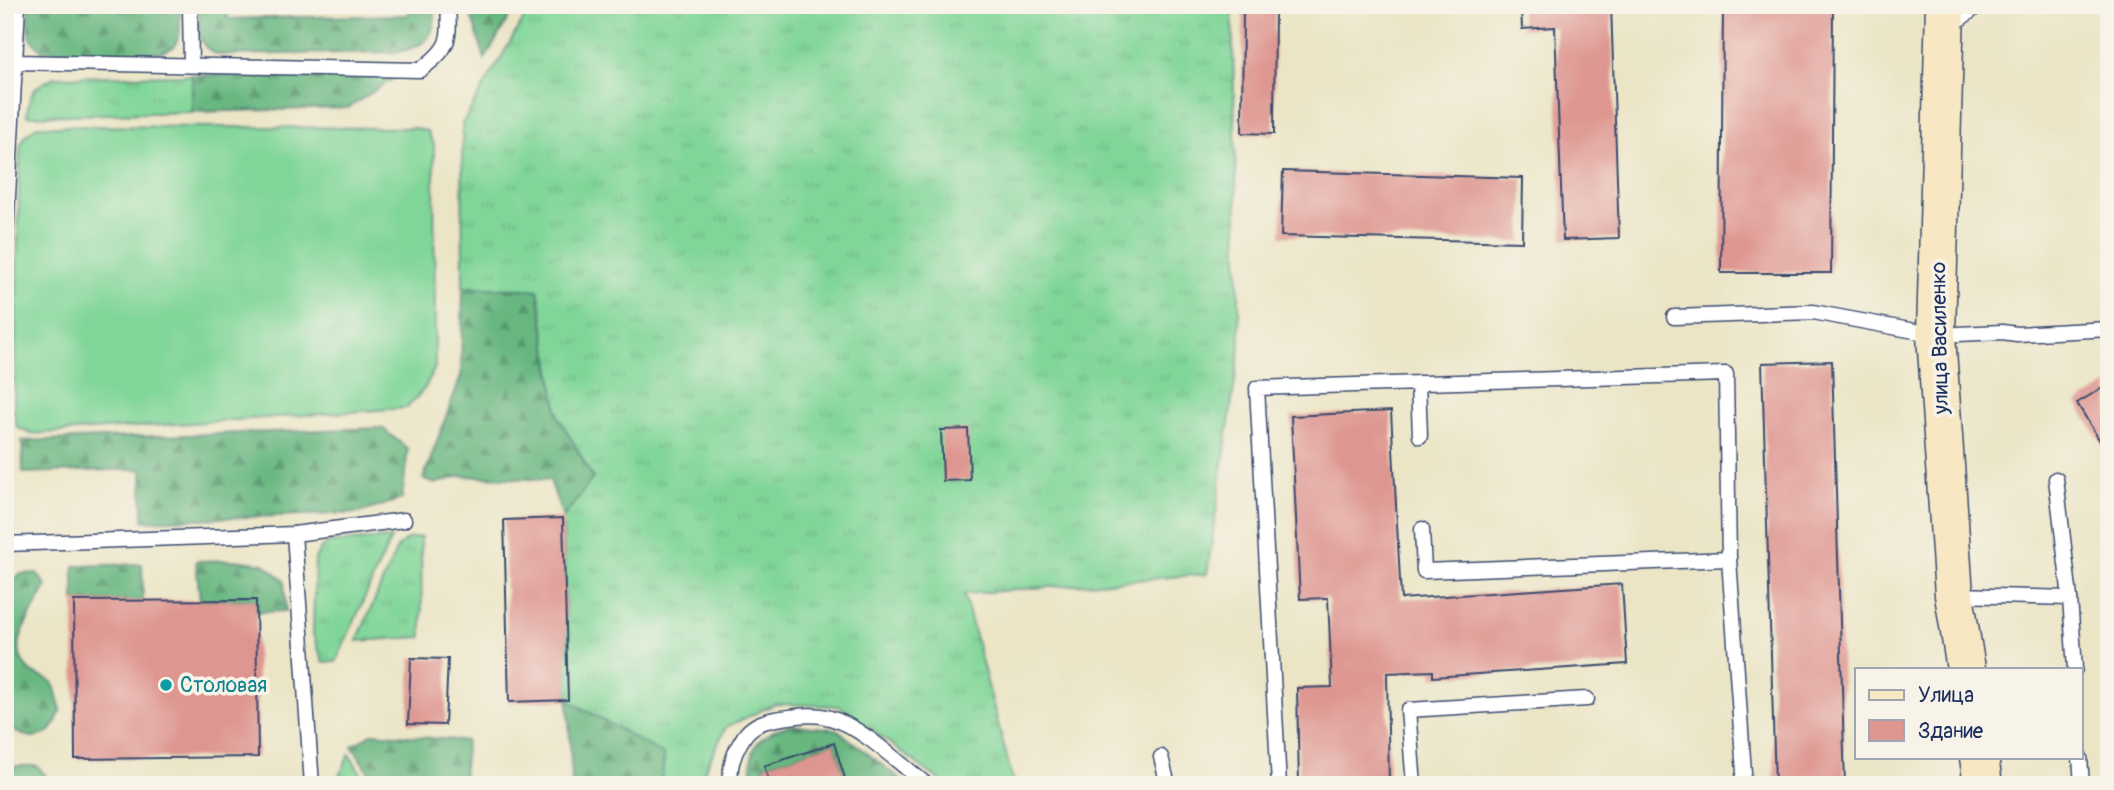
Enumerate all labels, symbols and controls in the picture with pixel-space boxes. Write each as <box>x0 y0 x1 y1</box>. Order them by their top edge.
street label: улица Василенко <box>1925 262 1955 415</box>
legend <box>1855 668 2082 758</box>
place label: Столовая <box>180 672 267 699</box>
marker: Столовая <box>158 677 174 693</box>
text: Улица <box>1918 682 1974 709</box>
text: Здание <box>1918 718 1984 745</box>

